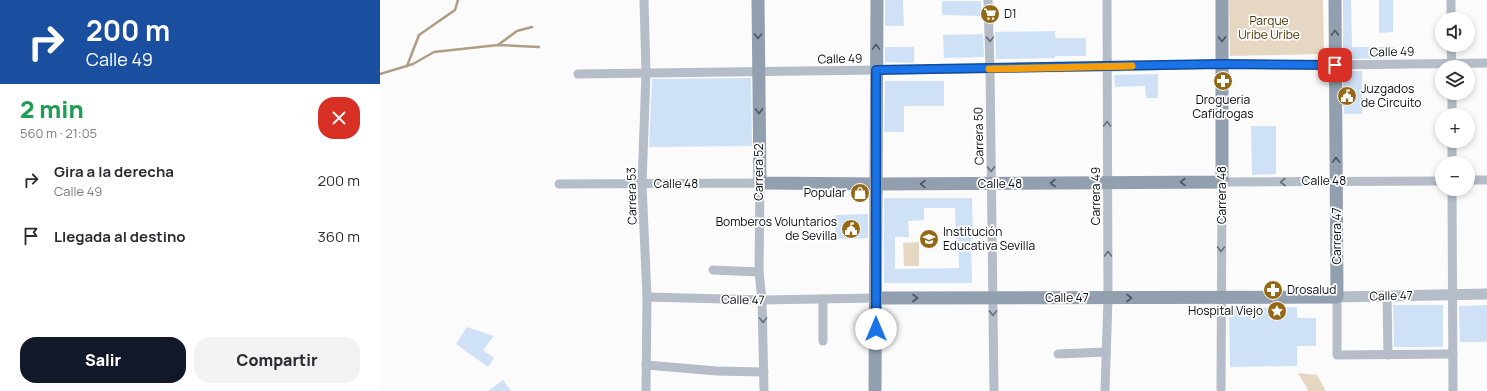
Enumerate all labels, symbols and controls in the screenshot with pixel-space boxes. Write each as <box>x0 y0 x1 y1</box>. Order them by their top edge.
supermarket icon: D1 <box>979 3 1001 25</box>
place label: D1 <box>1004 5 1017 22</box>
text: 200 m <box>86 11 170 49</box>
park label: Parque Uribe Uribe <box>1238 12 1300 43</box>
map controls <box>1435 12 1475 196</box>
button: sound <box>1435 12 1475 52</box>
icon: right <box>20 16 72 68</box>
one-way arrow <box>1331 30 1339 36</box>
one-way arrow <box>754 33 762 39</box>
one-way arrow <box>985 36 994 42</box>
one-way arrow <box>1217 36 1226 42</box>
street label: Calle 49 <box>1370 43 1414 60</box>
one-way arrow <box>872 44 880 50</box>
text: Calle 49 <box>86 47 153 71</box>
pin <box>1318 48 1352 82</box>
street label: Calle 49 <box>818 50 862 67</box>
icon: arrive <box>1324 54 1346 76</box>
button: layers <box>1435 60 1475 100</box>
pharmacy icon: Drogueria Cafidrogas <box>1212 70 1234 92</box>
place label: Juzgados de Circuito <box>1361 80 1421 111</box>
public building icon: Juzgados de Circuito <box>1336 85 1358 107</box>
place label: Drogueria Cafidrogas <box>1193 91 1253 122</box>
text: 2 min <box>20 92 84 125</box>
button: close <box>318 97 360 139</box>
street label: Carrera 50 <box>969 107 988 165</box>
one-way arrow <box>755 108 763 114</box>
button: + <box>1435 108 1475 148</box>
one-way arrow <box>1103 121 1111 127</box>
text: 560 m · 21:05 <box>20 124 97 142</box>
street label: Carrera 52 <box>750 143 767 201</box>
button: − <box>1435 156 1475 196</box>
one-way arrow <box>1332 157 1340 163</box>
text: Gira a la derecha <box>54 161 174 182</box>
one-way arrow <box>987 166 995 172</box>
street label: Carrera 48 <box>1213 166 1230 224</box>
street label: Carrera 53 <box>622 167 641 225</box>
street label: Carrera 49 <box>1087 167 1104 225</box>
icon: right <box>20 169 42 191</box>
text: 200 m <box>317 170 360 191</box>
street label: Calle 48 <box>1302 172 1346 189</box>
street label: Calle 48 <box>654 175 698 192</box>
street label: Calle 48 <box>978 175 1022 192</box>
one-way arrow <box>1180 178 1186 186</box>
one-way arrow <box>1280 178 1286 186</box>
one-way arrow <box>1050 179 1056 187</box>
one-way arrow <box>920 180 926 188</box>
text: Calle 49 <box>54 182 102 200</box>
shop icon: Popular <box>849 182 871 204</box>
place label: Popular <box>804 184 847 201</box>
street label: Carrera 47 <box>1328 207 1345 265</box>
place label: Bomberos Voluntarios de Sevilla <box>716 213 837 244</box>
public building icon: Bomberos Voluntarios de Sevilla <box>840 218 862 240</box>
place label: Institución Educativa Sevilla <box>943 223 1035 254</box>
icon: arrive <box>20 225 42 247</box>
text: Llegada al destino <box>54 226 186 247</box>
text: 360 m <box>318 226 360 247</box>
school or university icon: Institución Educativa Sevilla <box>918 228 940 250</box>
one-way arrow <box>1217 246 1226 252</box>
one-way arrow <box>1104 251 1112 257</box>
pharmacy icon: Drosalud <box>1262 279 1284 301</box>
place label: Drosalud <box>1287 281 1336 298</box>
street label: Calle 47 <box>1369 287 1413 304</box>
street label: Calle 47 <box>1045 289 1089 306</box>
street label: Calle 47 <box>721 291 765 308</box>
one-way arrow <box>912 294 918 302</box>
one-way arrow <box>1126 294 1132 302</box>
place icon: Hospital Viejo <box>1266 300 1288 322</box>
place label: Hospital Viejo <box>1188 302 1263 319</box>
position arrow <box>855 308 897 350</box>
one-way arrow <box>989 310 997 316</box>
one-way arrow <box>758 317 767 323</box>
button: Salir <box>20 337 186 383</box>
button: Compartir <box>194 337 360 383</box>

